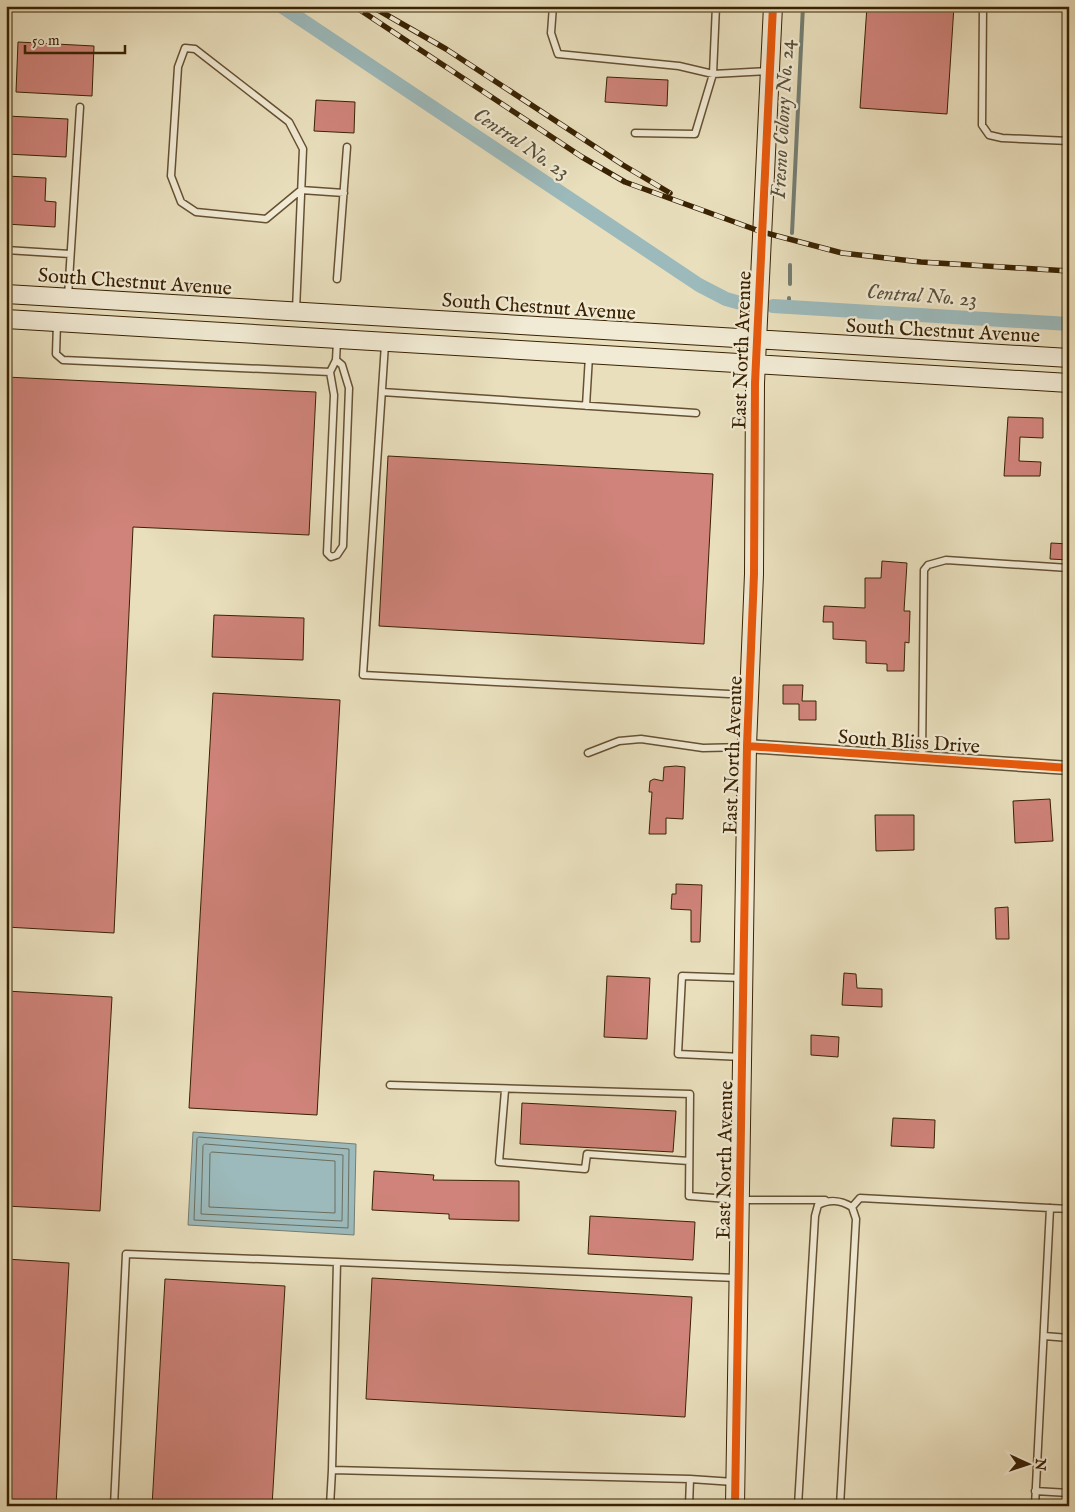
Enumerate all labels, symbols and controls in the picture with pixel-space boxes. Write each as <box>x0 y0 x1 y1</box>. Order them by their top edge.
scale bar <box>25 22 125 54</box>
text: 50 m <box>32 31 60 50</box>
water label: Fresno Colony No. 24 <box>766 39 801 200</box>
water label: Central No. 23 <box>468 102 575 186</box>
street label: South Chestnut Avenue <box>37 263 233 302</box>
street label: East North Avenue <box>727 270 758 430</box>
water label: Central No. 23 <box>866 279 978 314</box>
street label: South Chestnut Avenue <box>441 288 637 327</box>
street label: South Chestnut Avenue <box>845 314 1041 349</box>
street label: East North Avenue <box>718 675 749 835</box>
street label: South Bliss Drive <box>837 725 981 760</box>
street label: East North Avenue <box>712 1081 739 1240</box>
north arrow <box>1002 1440 1052 1490</box>
text: N <box>1031 1457 1049 1471</box>

